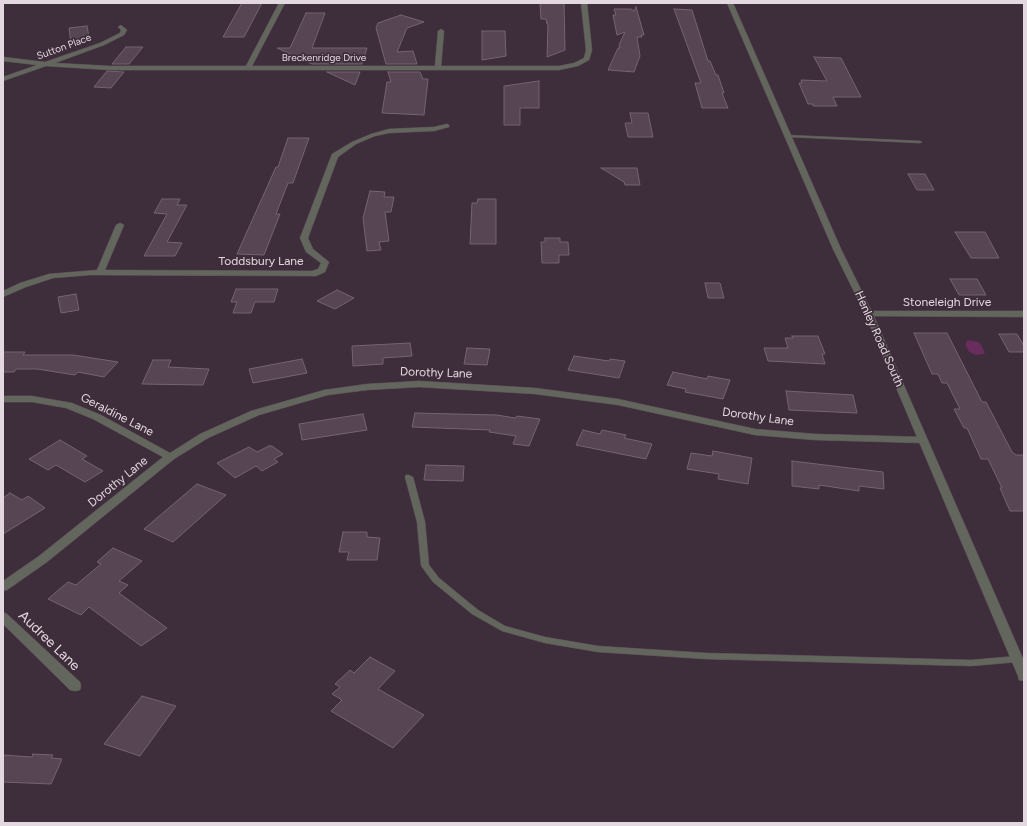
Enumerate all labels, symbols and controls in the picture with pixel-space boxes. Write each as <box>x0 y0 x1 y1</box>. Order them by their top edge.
street label: Sutton Place <box>35 32 93 62</box>
street label: Breckenridge Drive <box>282 52 366 64</box>
street label: Toddsbury Lane <box>218 254 304 268</box>
street label: Henley Road South <box>851 289 907 389</box>
street label: Stoneleigh Drive <box>903 295 991 309</box>
street label: Dorothy Lane <box>400 365 472 381</box>
street label: Geraldine Lane <box>78 390 156 440</box>
street label: Dorothy Lane <box>721 405 795 429</box>
street label: Dorothy Lane <box>85 454 151 510</box>
street label: Audree Lane <box>15 608 83 674</box>

